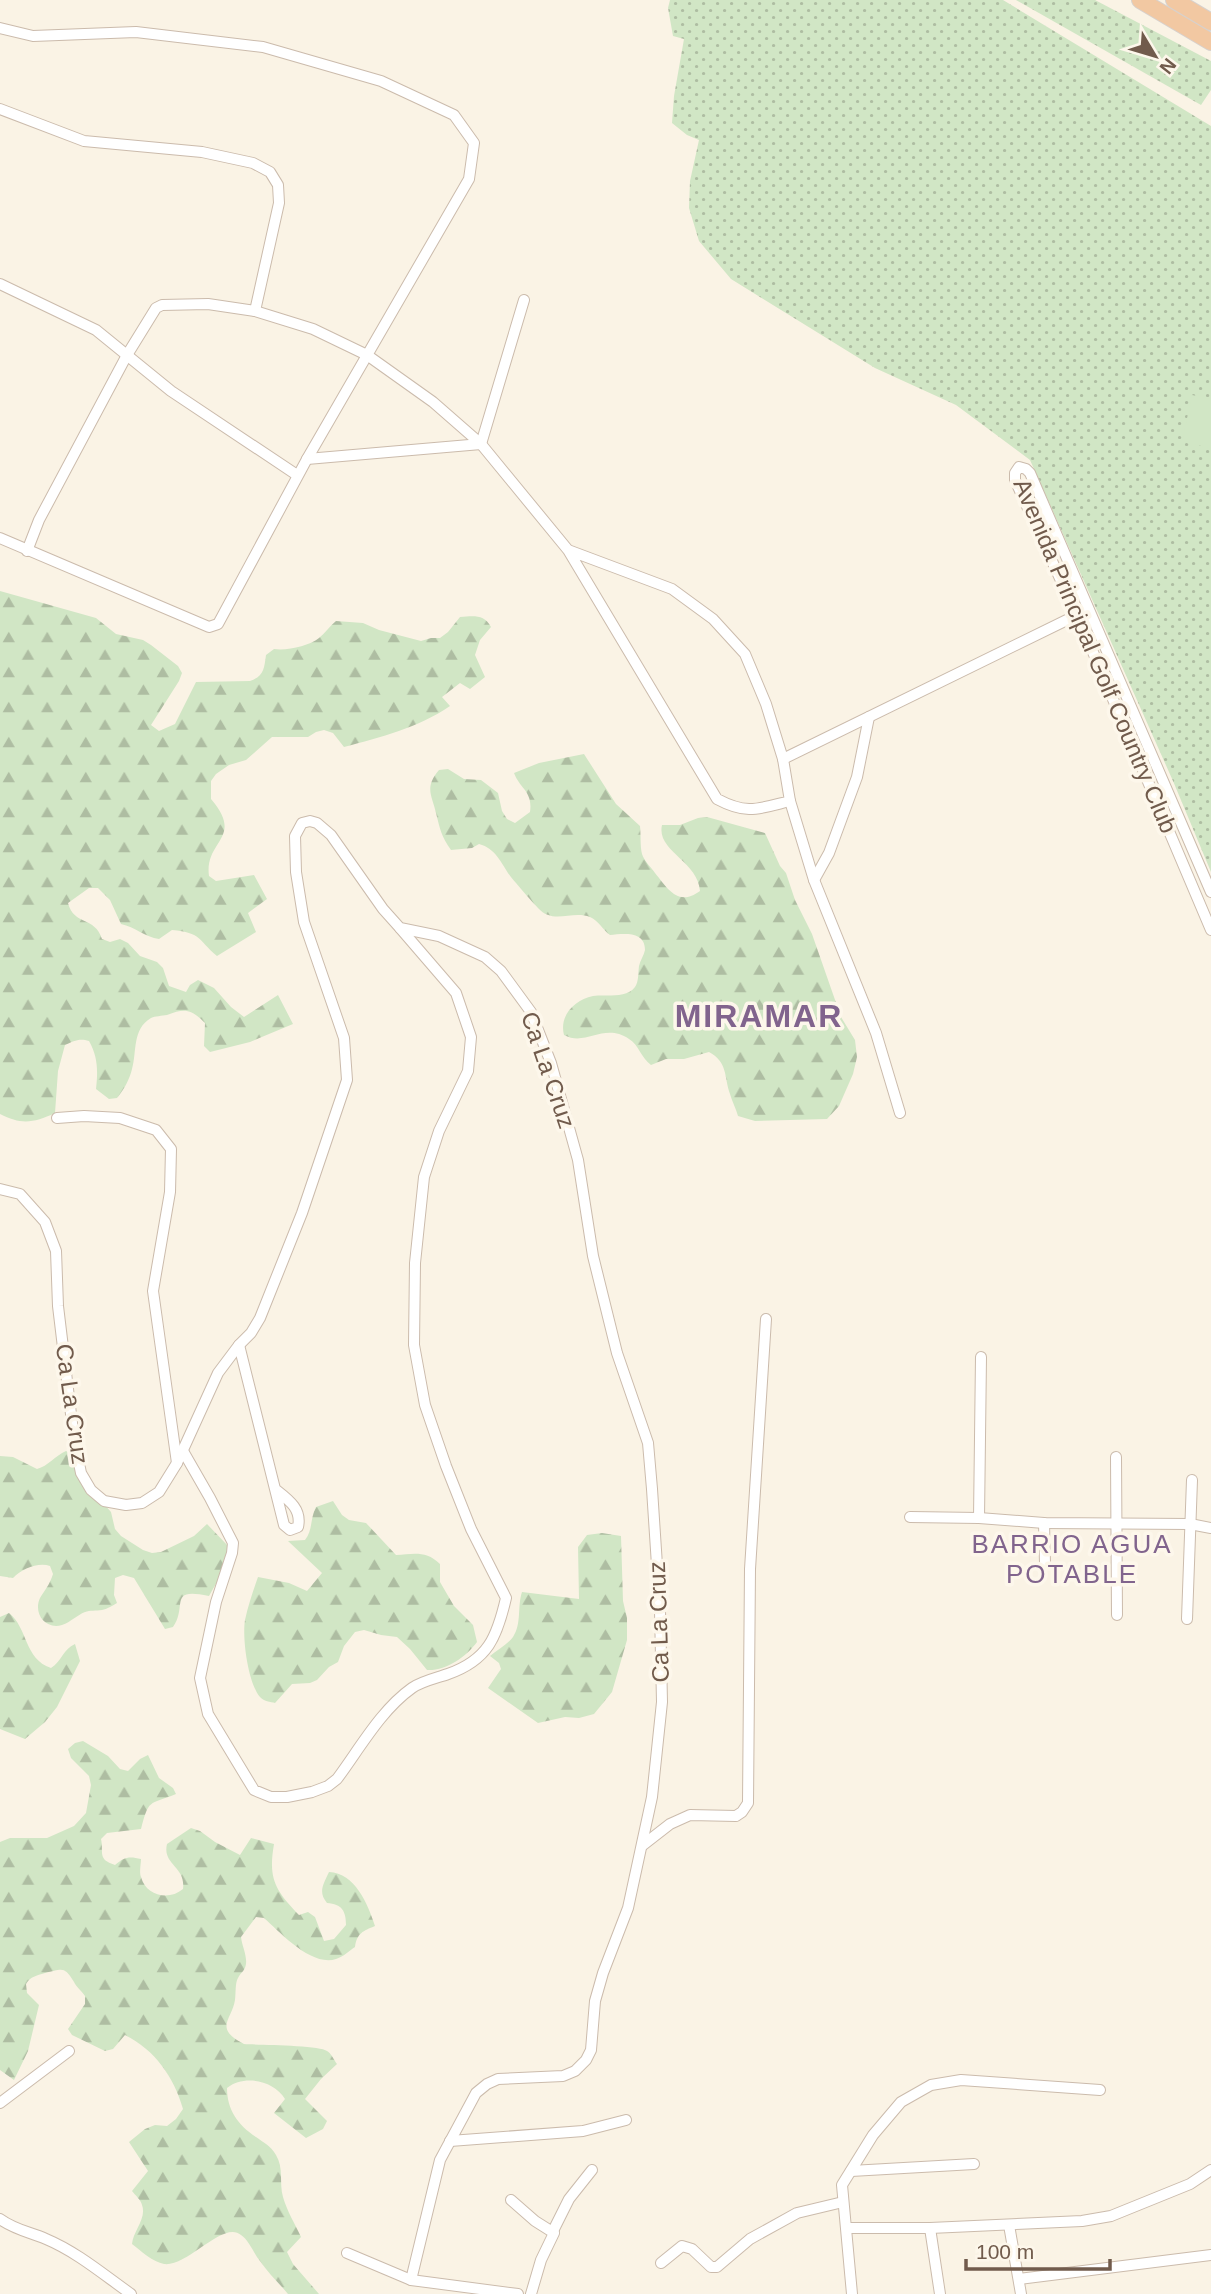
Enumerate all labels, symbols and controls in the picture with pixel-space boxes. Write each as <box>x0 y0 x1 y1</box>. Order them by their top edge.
north arrow <box>1120 21 1190 91</box>
text: N <box>1156 54 1181 78</box>
street label: Avenida Principal Golf Country Club <box>1008 475 1183 837</box>
district label: MIRAMAR <box>675 998 843 1034</box>
street label: Ca La Cruz <box>516 1008 581 1132</box>
street label: Ca La Cruz <box>51 1342 94 1466</box>
district label: BARRIO AGUA POTABLE <box>971 1529 1173 1589</box>
street label: Ca La Cruz <box>643 1561 674 1683</box>
scale bar <box>966 2228 1110 2272</box>
text: 100 m <box>976 2240 1034 2263</box>

